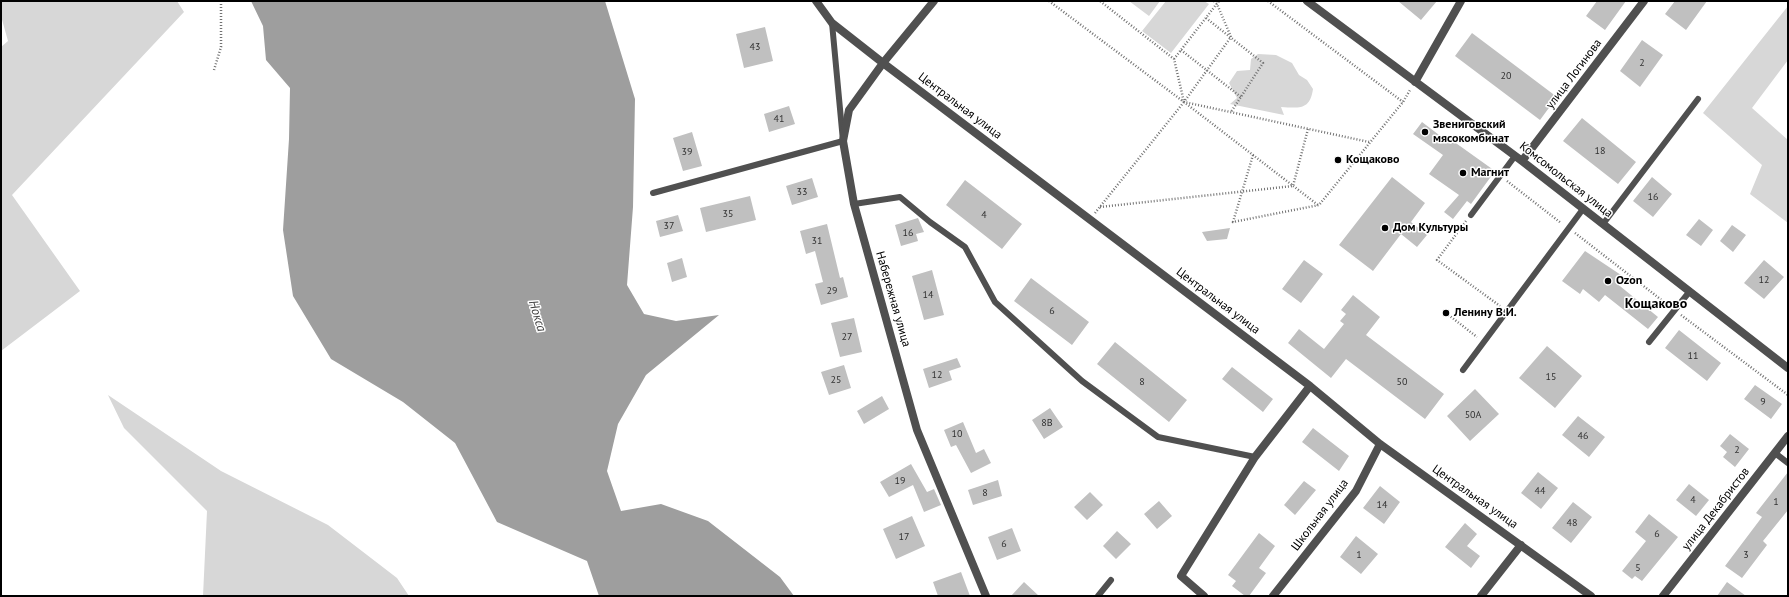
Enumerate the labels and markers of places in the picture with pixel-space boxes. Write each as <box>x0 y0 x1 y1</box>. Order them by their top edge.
place label: Звениговский мясокомбинат <box>1433 118 1509 146</box>
marker: Звениговский мясокомбинат <box>1420 127 1430 137</box>
place label: Кощаково <box>1346 153 1399 167</box>
marker: Кощаково <box>1333 155 1343 165</box>
place label: Магнит <box>1471 166 1509 180</box>
marker: Магнит <box>1458 168 1468 178</box>
place label: Дом Культуры <box>1393 221 1468 235</box>
marker: Дом Культуры <box>1380 223 1390 233</box>
place label: Ozon <box>1616 274 1642 288</box>
marker: Ozon <box>1603 276 1613 286</box>
place label: Ленину В.И. <box>1454 306 1517 320</box>
marker: Ленину В.И. <box>1441 308 1451 318</box>

